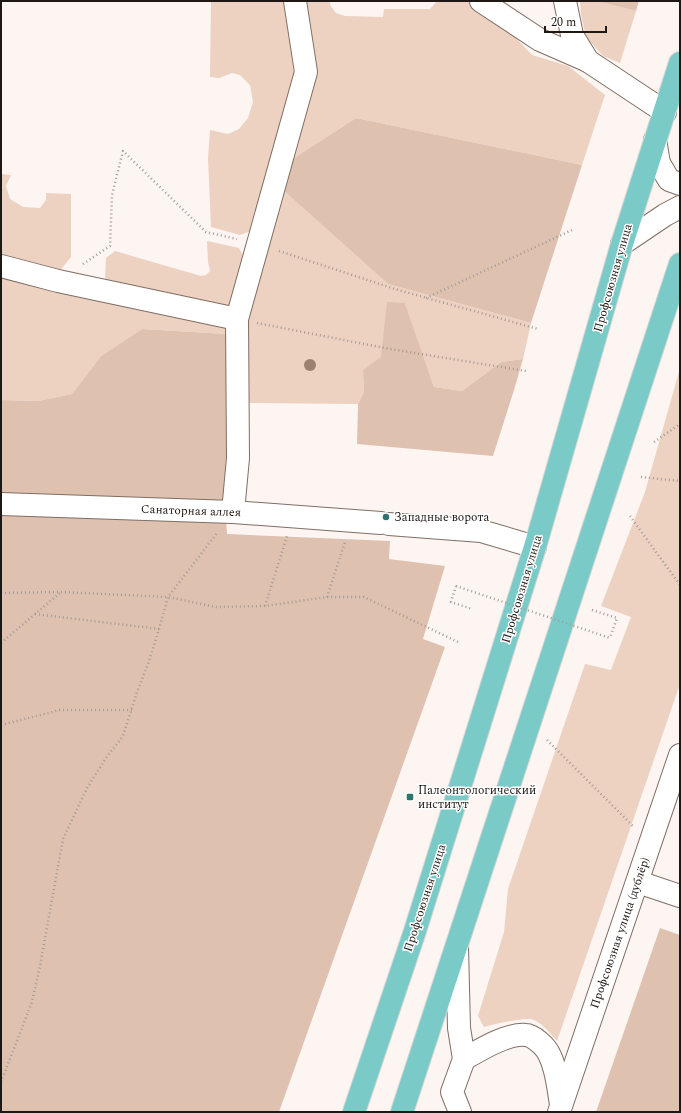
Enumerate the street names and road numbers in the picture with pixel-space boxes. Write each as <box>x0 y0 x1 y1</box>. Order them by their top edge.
street label: Профсоюзная улица <box>588 221 638 335</box>
street label: Санаторная аллея <box>141 500 241 522</box>
street label: Профсоюзная улица <box>497 532 548 645</box>
street label: Профсоюзная улица <box>399 842 451 954</box>
street label: Профсоюзная улица (дублёр) <box>585 855 655 1011</box>

